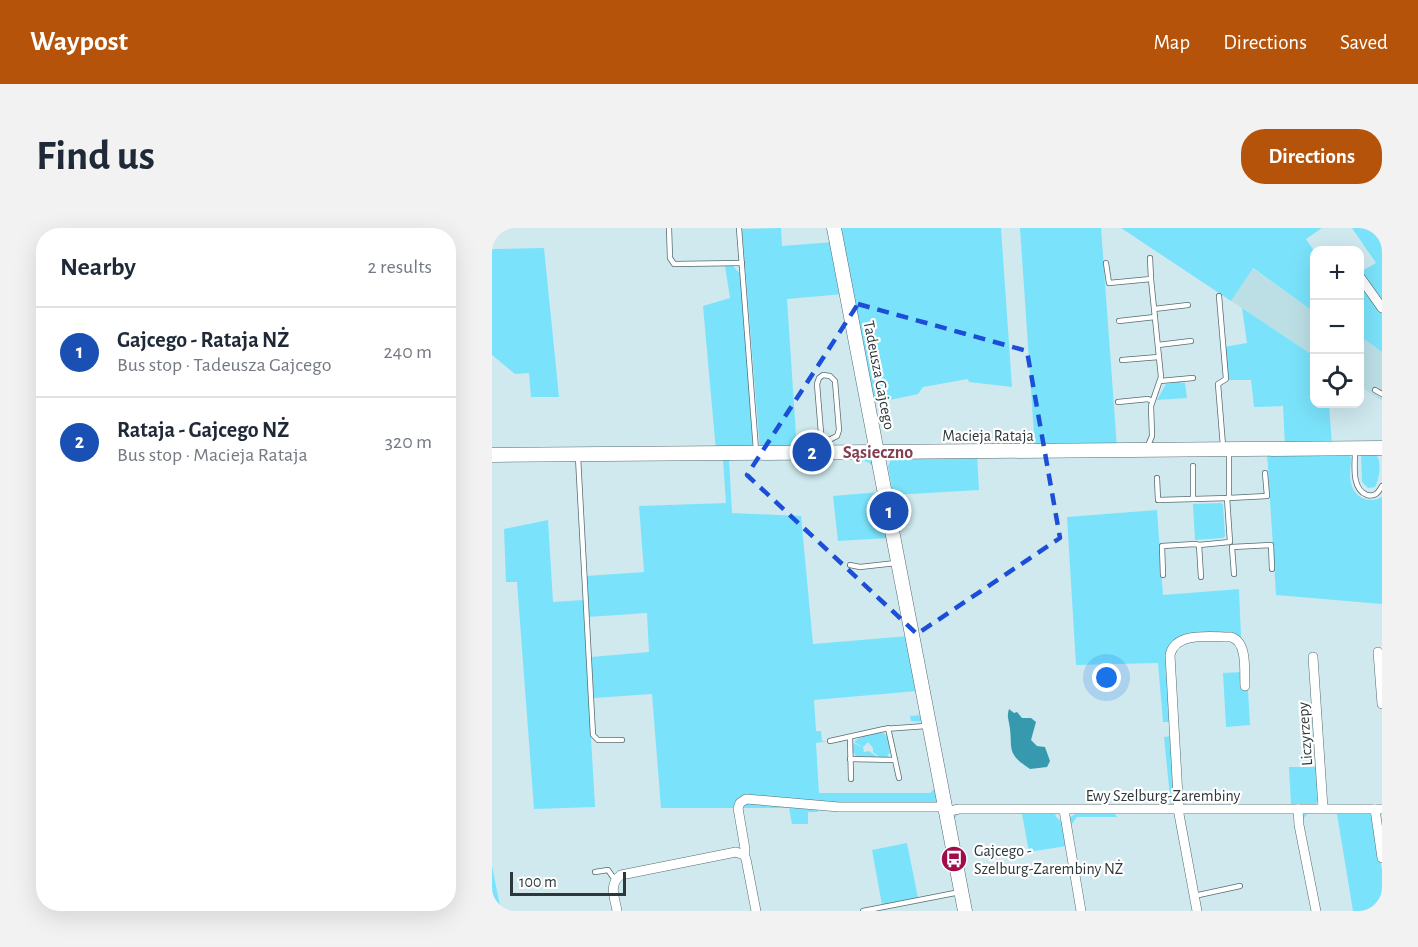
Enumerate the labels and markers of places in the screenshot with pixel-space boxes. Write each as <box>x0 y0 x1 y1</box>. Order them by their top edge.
pin: 2 <box>792 430 832 474</box>
pin: 1 <box>870 488 908 534</box>
place label: Gajcego - Szelburg-Zarembiny NŻ <box>974 843 1123 878</box>
bus stop icon: Gajcego - Szelburg-Zarembiny NŻ <box>939 844 969 874</box>

